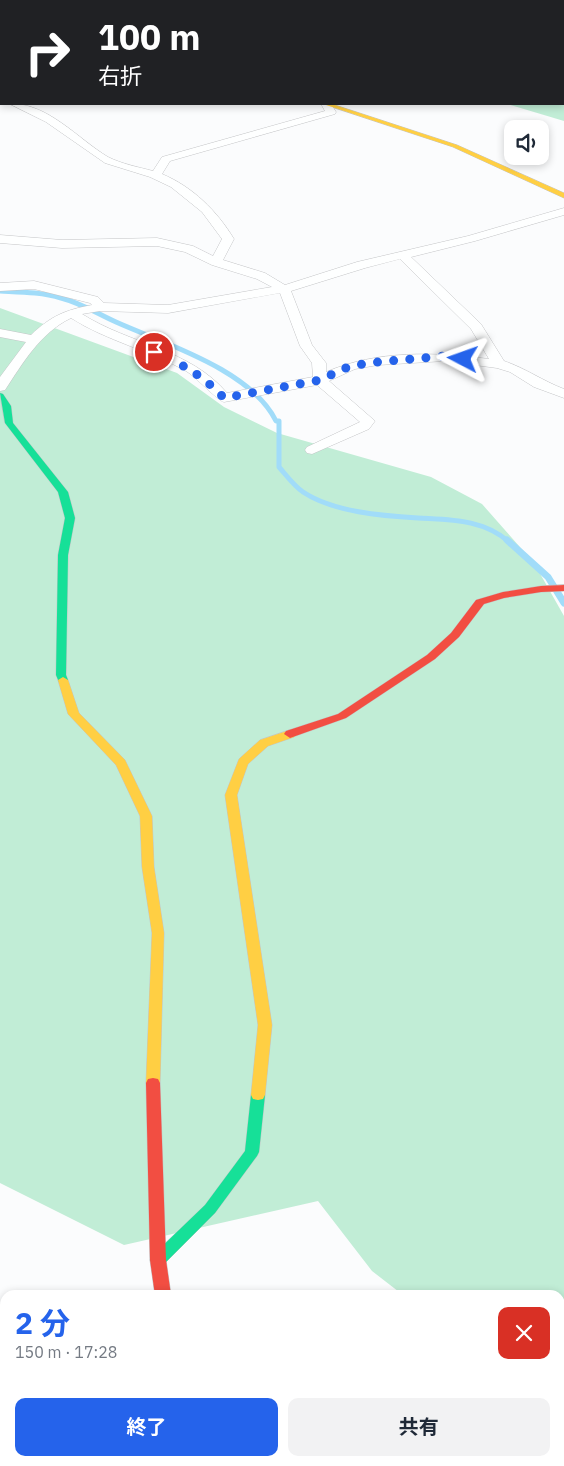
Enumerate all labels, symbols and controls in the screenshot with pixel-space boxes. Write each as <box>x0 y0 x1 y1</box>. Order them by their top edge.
text: 100 m <box>98 14 201 60</box>
icon: right <box>15 20 80 85</box>
text: 右折 <box>98 61 142 90</box>
map controls <box>504 120 549 165</box>
button: sound <box>504 120 549 165</box>
pin <box>133 331 175 373</box>
position arrow <box>436 332 488 384</box>
icon: arrive <box>140 338 168 366</box>
text: 2 分 <box>15 1303 70 1342</box>
button: close <box>498 1307 550 1359</box>
text: 150 m · 17:28 <box>15 1342 117 1362</box>
button: 終了 <box>15 1398 278 1456</box>
button: 共有 <box>288 1398 550 1456</box>

